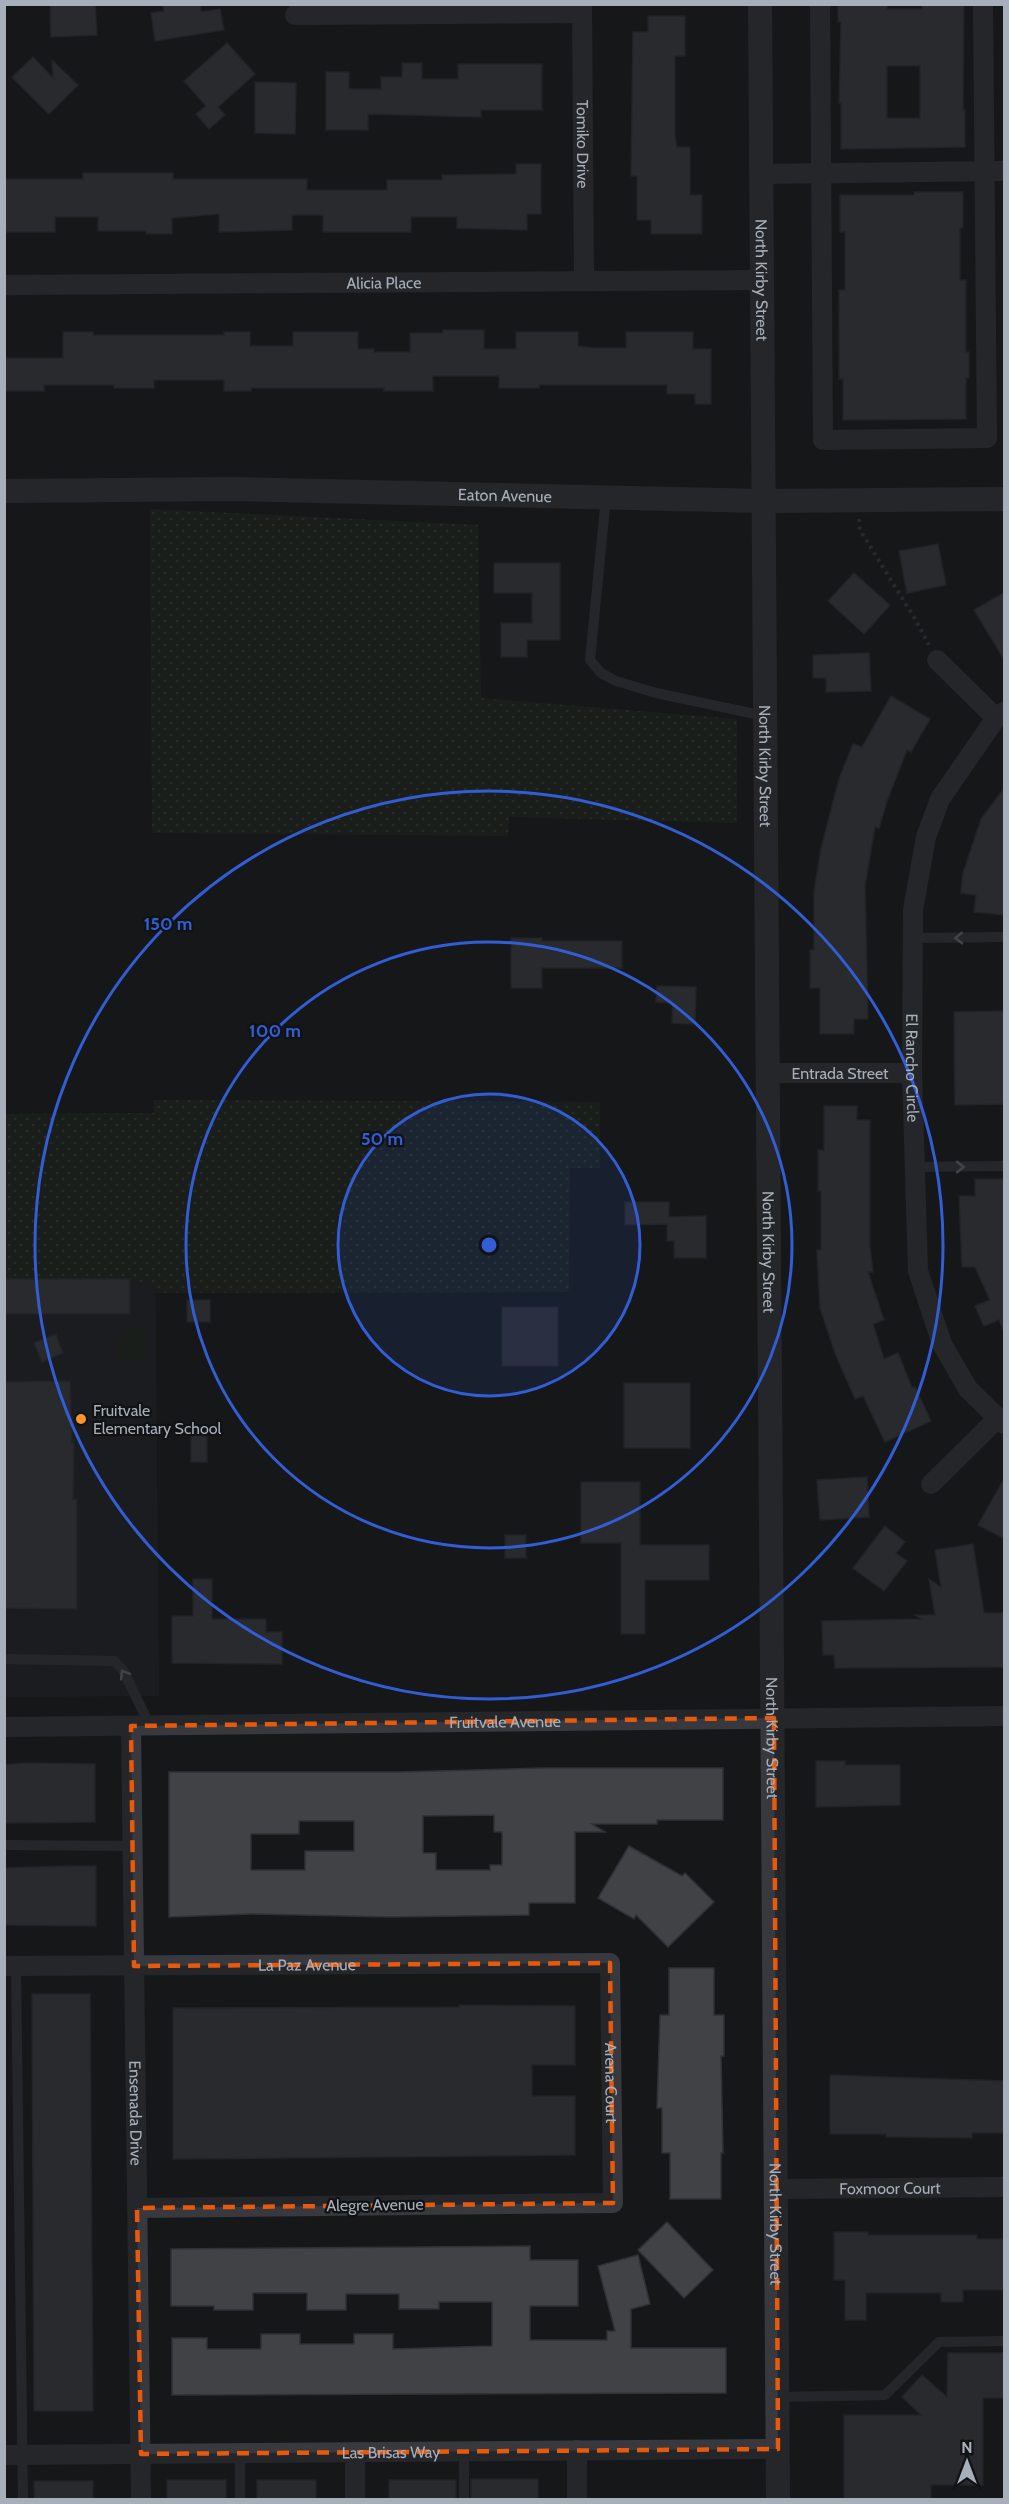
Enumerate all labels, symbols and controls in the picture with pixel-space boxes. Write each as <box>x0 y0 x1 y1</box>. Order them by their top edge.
street label: Tomiko Drive <box>573 100 593 188</box>
street label: North Kirby Street <box>752 219 772 342</box>
street label: Alicia Place <box>347 273 421 292</box>
street label: Eaton Avenue <box>458 485 552 506</box>
street label: North Kirby Street <box>756 705 775 828</box>
text: 150 m <box>144 913 192 935</box>
one-way arrow <box>954 931 963 944</box>
street label: El Rancho Circle <box>902 1013 923 1122</box>
text: 100 m <box>249 1020 301 1042</box>
street label: Entrada Street <box>792 1064 889 1083</box>
text: 50 m <box>361 1128 403 1150</box>
one-way arrow <box>955 1161 964 1173</box>
street label: North Kirby Street <box>759 1191 779 1314</box>
centre of rings <box>479 1235 499 1255</box>
place label: Fruitvale Elementary School <box>93 1401 221 1438</box>
marker: Fruitvale Elementary School <box>74 1412 88 1426</box>
one-way arrow <box>119 1670 131 1680</box>
street label: North Kirby Street <box>763 1677 782 1800</box>
street label: Fruitvale Avenue <box>449 1711 561 1732</box>
street label: La Paz Avenue <box>258 1955 356 1974</box>
street label: Arena Court <box>601 2043 622 2124</box>
street label: Ensenada Drive <box>126 2060 146 2166</box>
street label: North Kirby Street <box>766 2163 786 2286</box>
street label: Foxmoor Court <box>839 2178 941 2198</box>
street label: Alegre Avenue <box>326 2195 424 2215</box>
north arrow <box>937 2432 997 2492</box>
text: N <box>961 2438 973 2457</box>
street label: Las Brisas Way <box>342 2442 440 2462</box>

